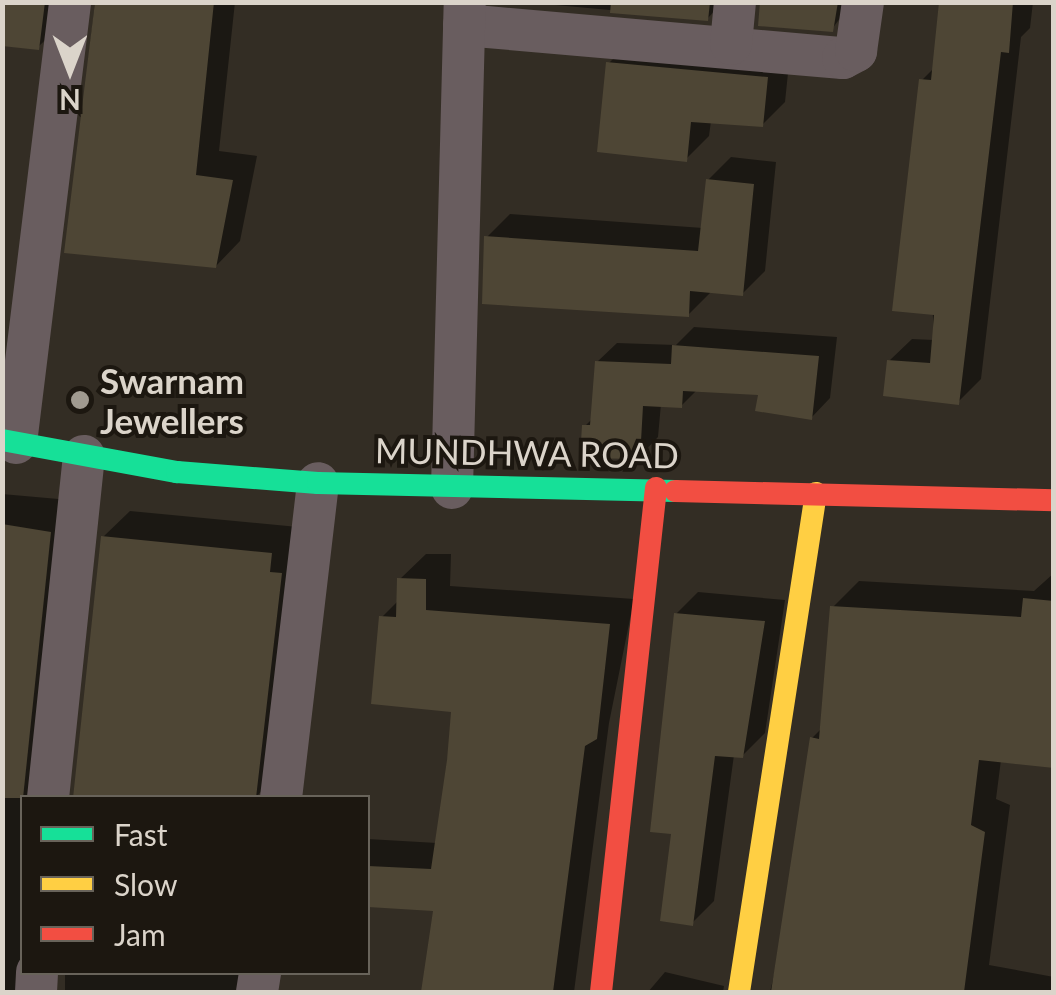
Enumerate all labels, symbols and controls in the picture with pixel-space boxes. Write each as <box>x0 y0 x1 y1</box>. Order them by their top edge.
north arrow <box>20 20 120 120</box>
text: N <box>59 83 81 117</box>
place label: Swarnam Jewellers <box>100 359 244 441</box>
marker: Swarnam Jewellers <box>69 389 91 411</box>
street label: MUNDHWA ROAD <box>374 428 680 476</box>
legend <box>20 795 370 975</box>
text: Fast <box>114 816 168 852</box>
text: Slow <box>114 866 177 902</box>
text: Jam <box>114 916 166 952</box>

